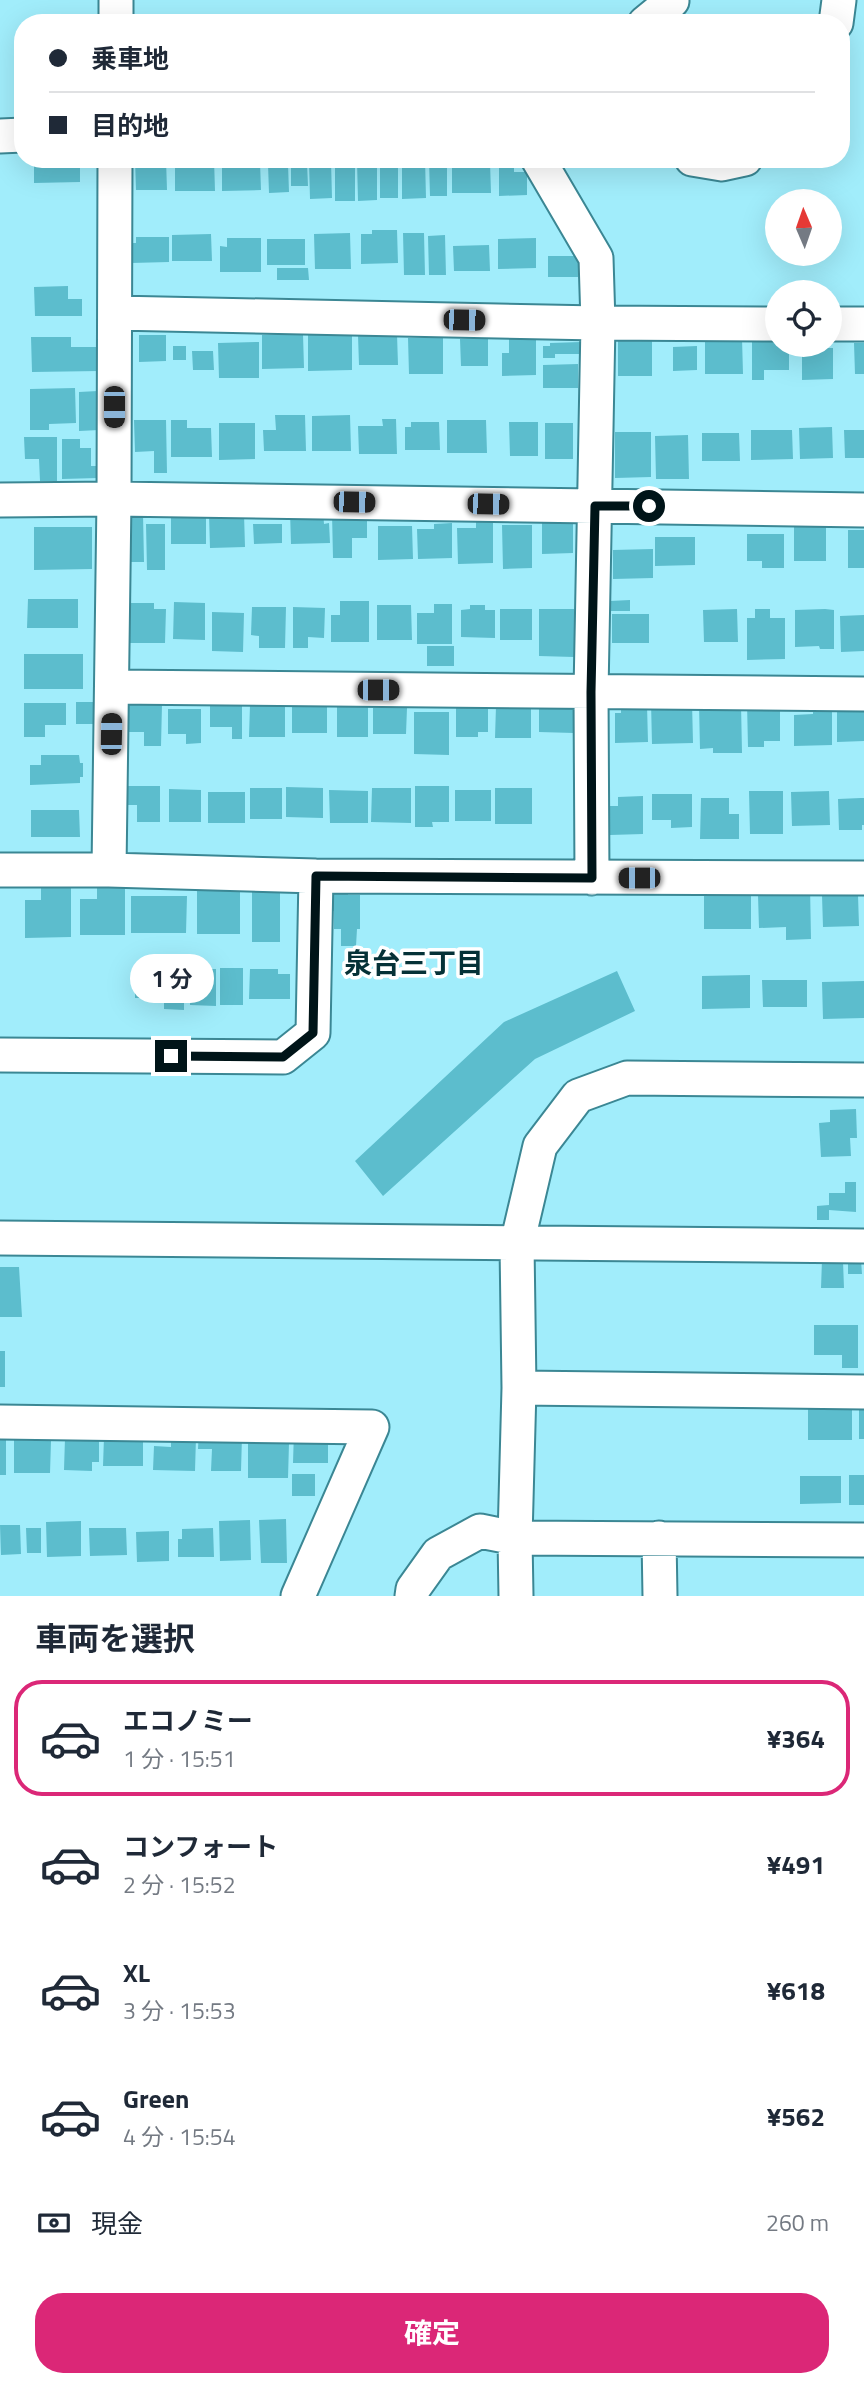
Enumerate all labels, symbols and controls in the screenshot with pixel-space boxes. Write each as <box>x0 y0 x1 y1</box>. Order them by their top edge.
text: 乗車地 <box>91 39 169 78</box>
text: 目的地 <box>91 106 169 145</box>
north arrow <box>765 189 842 266</box>
map controls <box>765 189 842 357</box>
button: locate <box>765 280 842 357</box>
car <box>443 309 486 331</box>
car <box>104 386 125 428</box>
route start <box>633 490 665 522</box>
car <box>333 491 376 513</box>
car <box>467 493 510 515</box>
car <box>358 680 400 701</box>
car <box>101 713 122 755</box>
car <box>619 868 661 889</box>
district label: 泉台三丁目 <box>344 941 484 984</box>
callout: 1 分 <box>129 954 213 1004</box>
text: 1 分 <box>152 961 192 996</box>
route end <box>155 1040 187 1072</box>
text: 車両を選択 <box>35 1614 195 1662</box>
text: エコノミー <box>123 1701 253 1740</box>
icon: car <box>39 1707 102 1770</box>
text: ¥364 <box>767 1719 825 1758</box>
text: 1 分 · 15:51 <box>123 1741 236 1776</box>
text: コンフォート <box>123 1827 278 1866</box>
icon: car <box>39 1833 102 1896</box>
text: ¥491 <box>767 1845 825 1884</box>
text: 2 分 · 15:52 <box>123 1867 236 1902</box>
text: XL <box>123 1953 150 1992</box>
icon: car <box>39 1959 102 2022</box>
text: ¥618 <box>767 1971 825 2010</box>
text: 3 分 · 15:53 <box>123 1993 236 2028</box>
text: Green <box>123 2079 189 2118</box>
icon: car <box>39 2085 102 2148</box>
text: ¥562 <box>767 2097 825 2136</box>
text: 4 分 · 15:54 <box>123 2119 236 2154</box>
icon: cash <box>35 2204 73 2242</box>
text: 現金 <box>91 2204 143 2243</box>
text: 260 m <box>766 2205 829 2240</box>
button: 確定 <box>35 2293 829 2373</box>

